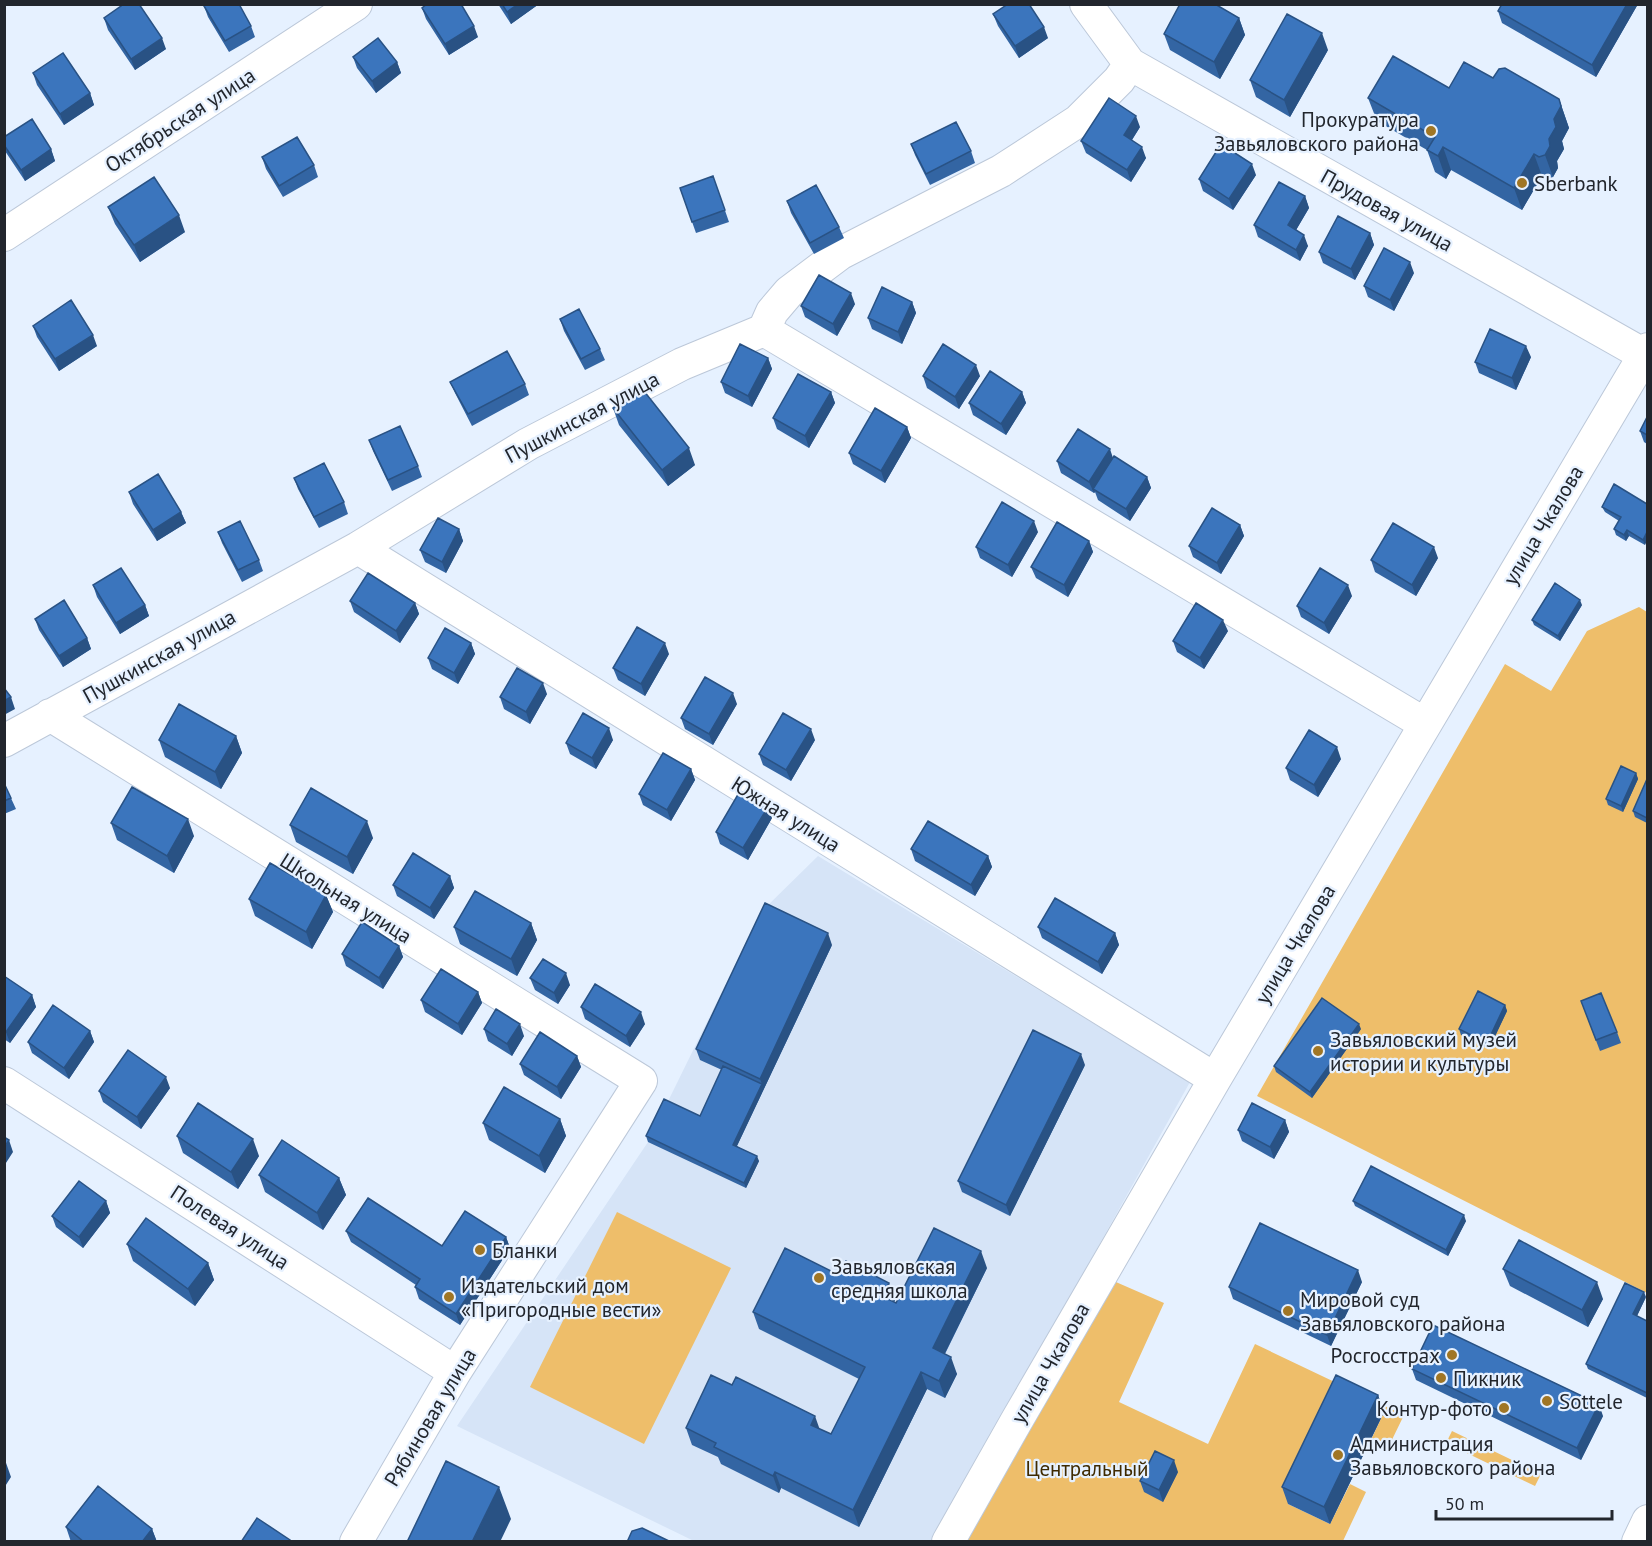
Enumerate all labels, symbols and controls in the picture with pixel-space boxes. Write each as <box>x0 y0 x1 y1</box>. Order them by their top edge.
street label: Октябрьская улица <box>100 61 260 179</box>
place label: Прокуратура Завьяловского района <box>1214 106 1419 157</box>
marker: Прокуратура Завьяловского района <box>1424 124 1438 138</box>
street label: Прудовая улица <box>1316 163 1458 257</box>
place label: Sberbank <box>1534 170 1618 197</box>
marker: Sberbank <box>1515 176 1529 190</box>
street label: Пушкинская улица <box>500 365 664 469</box>
street label: улица Чкалова <box>1497 460 1589 590</box>
street label: Пушкинская улица <box>78 603 240 709</box>
street label: Южная улица <box>727 770 845 858</box>
street label: Школьная улица <box>275 847 417 949</box>
street label: улица Чкалова <box>1249 879 1341 1009</box>
place label: Завьяловский музей истории и культуры <box>1330 1026 1517 1077</box>
marker: Завьяловский музей истории и культуры <box>1311 1044 1325 1058</box>
street label: Полевая улица <box>166 1179 294 1275</box>
place label: Бланки <box>492 1237 557 1264</box>
marker: Бланки <box>473 1243 487 1257</box>
place label: Завьяловская средняя школа <box>831 1253 968 1304</box>
marker: Завьяловская средняя школа <box>812 1271 826 1285</box>
place label: Издательский дом «Пригородные вести» <box>461 1272 662 1323</box>
place label: Мировой суд Завьяловского района <box>1300 1286 1505 1337</box>
marker: Издательский дом «Пригородные вести» <box>442 1290 456 1304</box>
street label: улица Чкалова <box>1005 1298 1095 1428</box>
marker: Мировой суд Завьяловского района <box>1281 1304 1295 1318</box>
place label: Росгосстрах <box>1331 1342 1440 1369</box>
street label: Рябиновая улица <box>378 1343 482 1491</box>
marker: Росгосстрах <box>1445 1348 1459 1362</box>
place label: Пикник <box>1453 1365 1521 1392</box>
marker: Пикник <box>1434 1371 1448 1385</box>
place label: Sottele <box>1559 1388 1623 1415</box>
marker: Sottele <box>1540 1394 1554 1408</box>
place label: Контур-фото <box>1376 1395 1492 1422</box>
marker: Контур-фото <box>1497 1401 1511 1415</box>
place label: Администрация Завьяловского района <box>1350 1430 1555 1481</box>
marker: Администрация Завьяловского района <box>1331 1448 1345 1462</box>
park label: Центральный <box>1025 1455 1149 1482</box>
scale bar <box>1436 1483 1612 1521</box>
text: 50 m <box>1445 1492 1484 1515</box>

